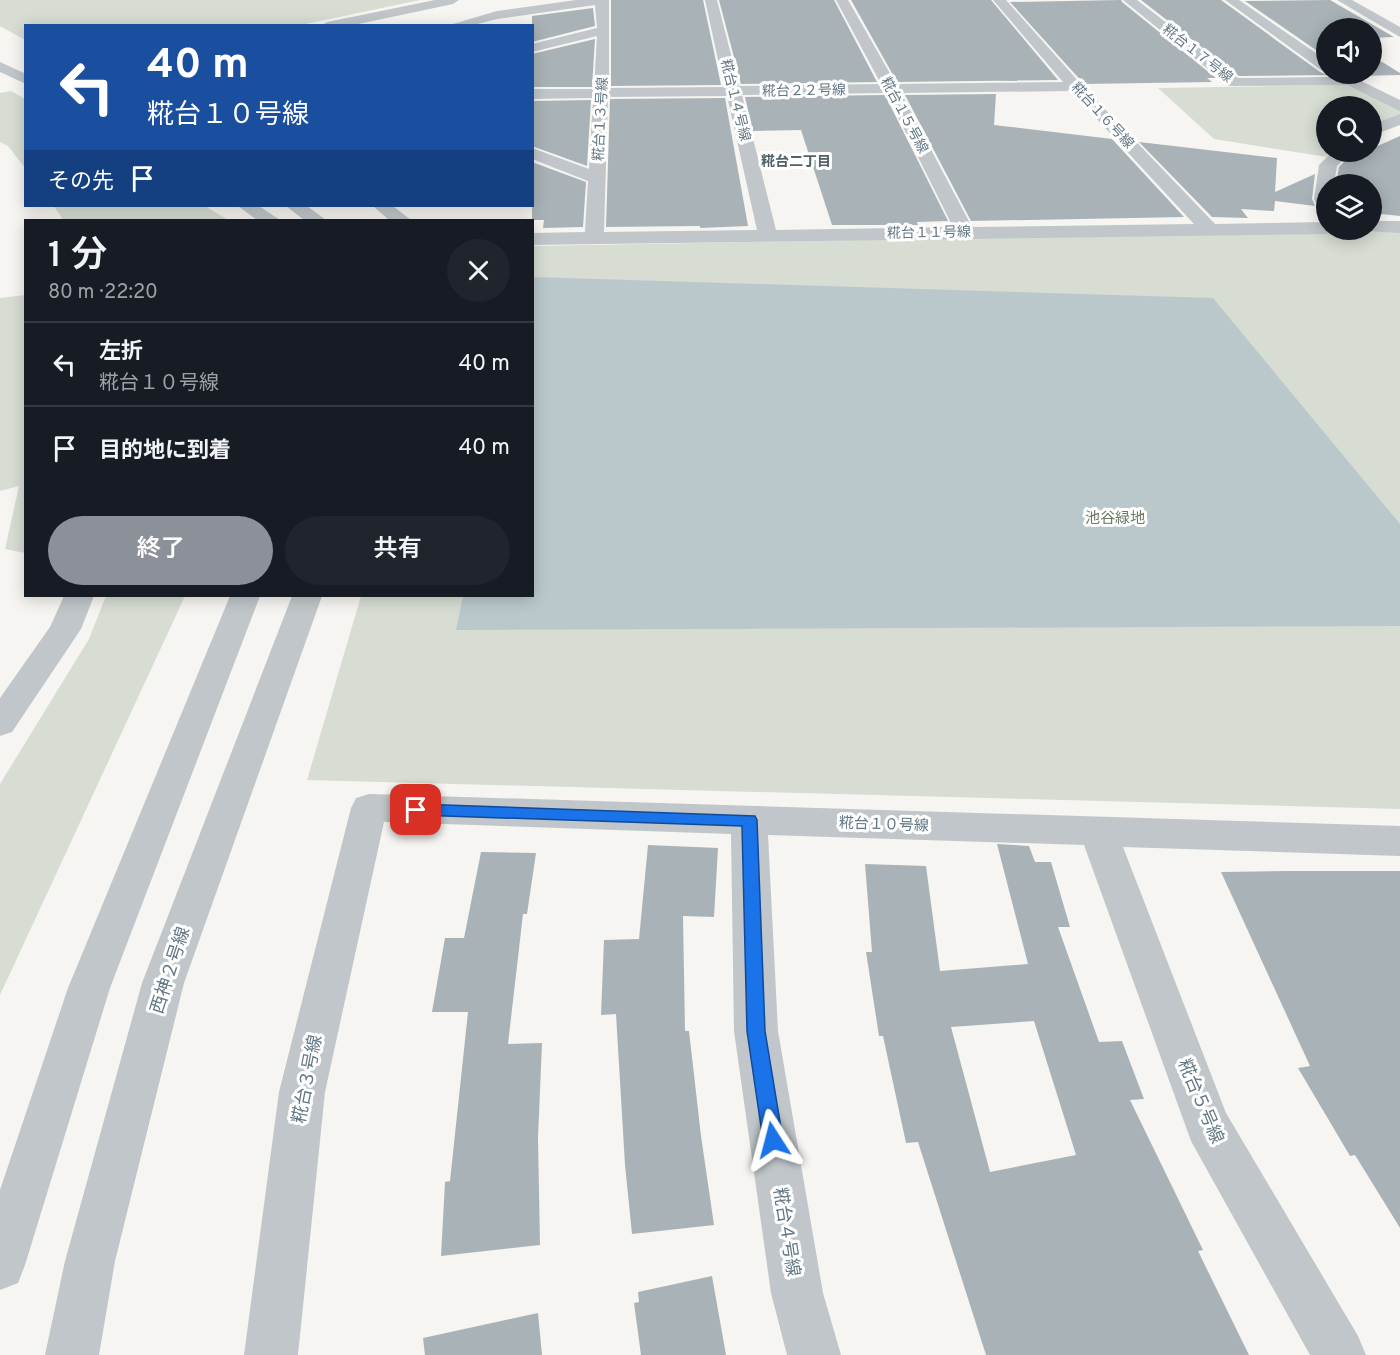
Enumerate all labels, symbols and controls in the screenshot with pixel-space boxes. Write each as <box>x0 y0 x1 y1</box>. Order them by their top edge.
map controls <box>1316 18 1382 240</box>
button: sound <box>1316 18 1382 84</box>
street label: 糀台１７号線 <box>1159 21 1236 87</box>
text: 40 m <box>147 40 249 93</box>
icon: left <box>48 48 126 126</box>
street label: 糀台１４号線 <box>716 57 754 143</box>
street label: 糀台１５号線 <box>876 74 932 157</box>
street label: 糀台１３号線 <box>590 77 612 161</box>
street label: 糀台１６号線 <box>1067 79 1137 153</box>
street label: 糀台２２号線 <box>762 81 846 101</box>
button: search <box>1316 96 1382 162</box>
text: 糀台１０号線 <box>147 99 309 133</box>
district label: 糀台二丁目 <box>761 153 831 171</box>
icon: arrive <box>126 162 159 195</box>
text: その先 <box>48 169 114 196</box>
button: layers <box>1316 174 1382 240</box>
street label: 糀台１１号線 <box>887 223 971 243</box>
text: 1 分 <box>48 234 107 280</box>
button: close <box>447 239 510 302</box>
text: 80 m · 22:20 <box>48 280 158 306</box>
text: 左折 <box>99 339 143 366</box>
icon: left <box>48 348 81 381</box>
text: 40 m <box>458 351 510 378</box>
text: 糀台１０号線 <box>99 371 219 397</box>
icon: arrive <box>48 432 81 465</box>
text: 40 m <box>458 435 510 462</box>
text: 目的地に到着 <box>99 438 231 465</box>
park label: 池谷緑地 <box>1085 510 1145 529</box>
button: 終了 <box>48 516 273 585</box>
button: 共有 <box>285 516 510 585</box>
pin <box>390 784 441 835</box>
icon: arrive <box>399 793 432 826</box>
street label: 糀台１０号線 <box>839 813 929 837</box>
street label: 西神２号線 <box>147 924 196 1017</box>
street label: 糀台３号線 <box>289 1033 328 1126</box>
street label: 糀台５号線 <box>1171 1056 1228 1148</box>
position arrow <box>741 1108 805 1172</box>
street label: 糀台４号線 <box>767 1186 804 1278</box>

